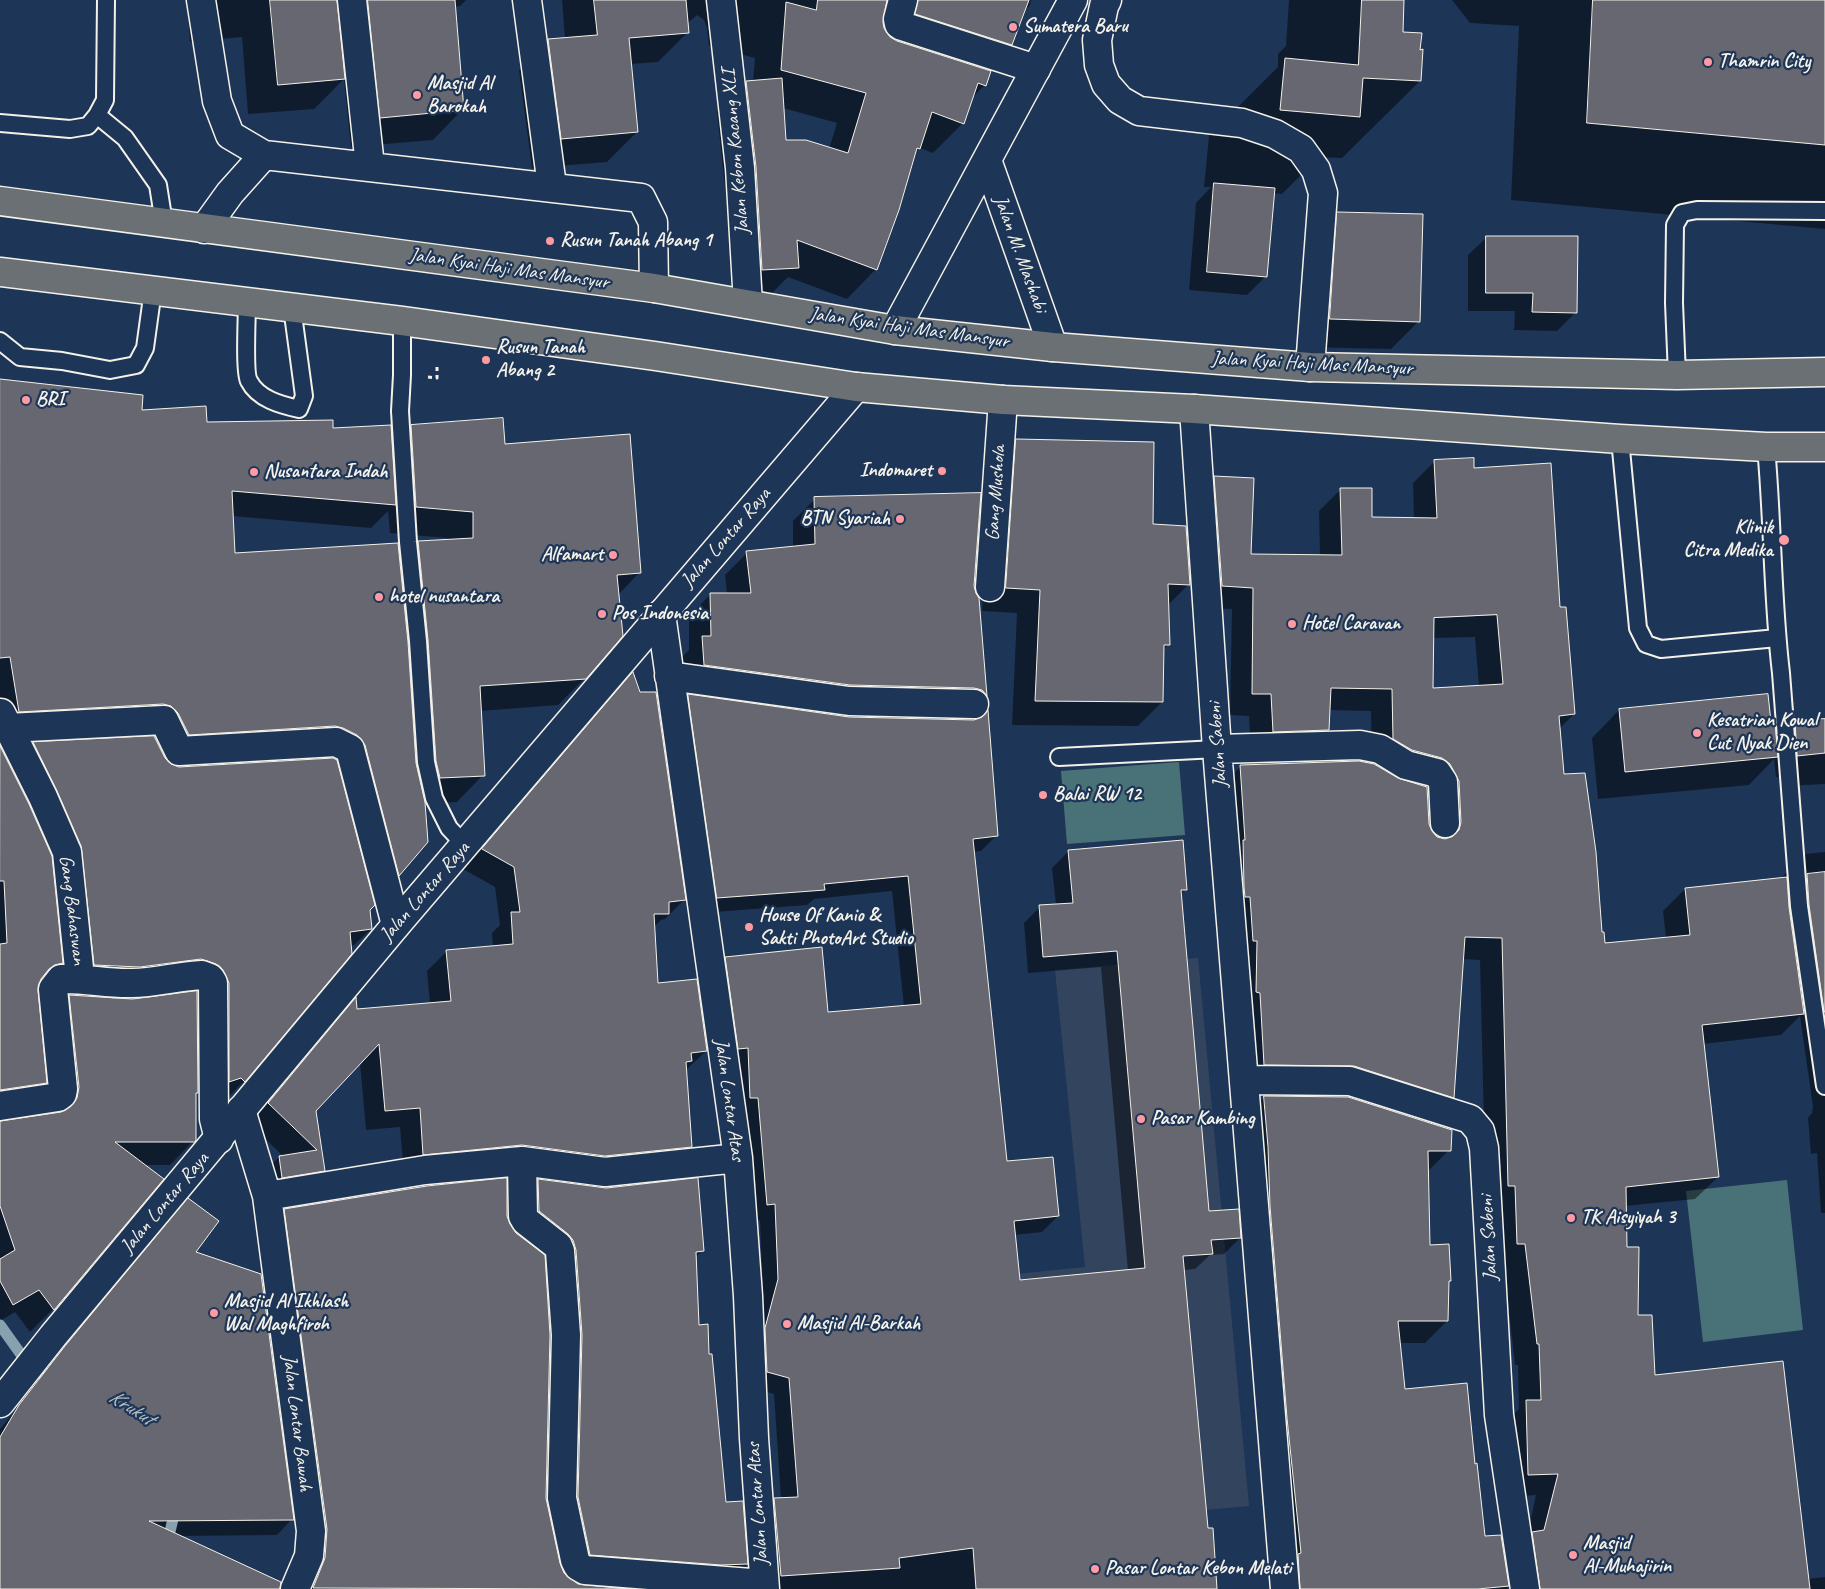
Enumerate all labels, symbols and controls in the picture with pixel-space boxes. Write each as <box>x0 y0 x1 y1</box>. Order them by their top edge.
place label: Sumatera Baru <box>1023 15 1128 39</box>
marker: Sumatera Baru <box>1007 21 1019 33</box>
place label: Thamrin City <box>1718 50 1810 74</box>
marker: Thamrin City <box>1702 56 1714 68</box>
street label: Jalan Kebon Kacang XLI <box>717 68 755 236</box>
place label: Masjid Al Barokah <box>427 72 492 119</box>
marker: Masjid Al Barokah <box>411 89 423 101</box>
street label: Jalan M. Mashabi <box>988 192 1052 316</box>
place label: Rusun Tanah Abang 1 <box>560 229 712 253</box>
marker: Rusun Tanah Abang 1 <box>544 235 556 247</box>
street label: Jalan Kyai Haji Mas Mansyur <box>408 243 610 295</box>
street label: Jalan Kyai Haji Mas Mansyur <box>808 302 1010 354</box>
place label: Rusun Tanah Abang 2 <box>496 336 585 383</box>
street label: Jalan Kyai Haji Mas Mansyur <box>1211 347 1413 381</box>
marker: Rusun Tanah Abang 2 <box>480 354 492 366</box>
place label: BRI <box>36 388 65 412</box>
marker: BRI <box>20 394 32 406</box>
street label: Gang Mushola <box>981 444 1011 542</box>
place label: Indomaret <box>859 459 932 483</box>
place label: Nusantara Indah <box>264 460 387 484</box>
marker: Indomaret <box>936 465 948 477</box>
marker: Nusantara Indah <box>248 466 260 478</box>
street label: Jalan Lontar Raya <box>676 483 776 593</box>
place label: BTN Syariah <box>801 507 890 531</box>
marker: BTN Syariah <box>894 513 906 525</box>
place label: Klinik Citra Medika <box>1684 516 1773 563</box>
marker: Klinik Citra Medika <box>1777 533 1791 547</box>
place label: Alfamart <box>541 543 603 567</box>
marker: Alfamart <box>607 549 619 561</box>
place label: hotel nusantara <box>389 585 499 609</box>
marker: hotel nusantara <box>373 591 385 603</box>
place label: Pos Indonesia <box>612 602 708 626</box>
marker: Pos Indonesia <box>596 608 608 620</box>
place label: Hotel Caravan <box>1302 612 1400 636</box>
marker: Hotel Caravan <box>1286 618 1298 630</box>
street label: Jalan Sabeni <box>1203 701 1233 789</box>
place label: Kesatrian Kowal Cut Nyak Dien <box>1707 709 1817 756</box>
marker: Kesatrian Kowal Cut Nyak Dien <box>1691 727 1703 739</box>
place label: Balai RW 12 <box>1053 783 1141 807</box>
marker: Balai RW 12 <box>1037 789 1049 801</box>
street label: Jalan Lontar Raya <box>375 837 475 947</box>
street label: Gang Bahaswan <box>53 854 91 966</box>
place label: House Of Kanio & Sakti PhotoArt Studio <box>759 904 913 951</box>
marker: House Of Kanio & Sakti PhotoArt Studio <box>743 921 755 933</box>
street label: Jalan Lontar Atas <box>709 1037 749 1163</box>
place label: Pasar Kambing <box>1151 1107 1255 1131</box>
marker: Pasar Kambing <box>1135 1113 1147 1125</box>
street label: Jalan Lontar Raya <box>116 1147 214 1259</box>
street label: Jalan Sabeni <box>1475 1194 1503 1282</box>
place label: TK Aisyiyah 3 <box>1581 1206 1675 1230</box>
marker: TK Aisyiyah 3 <box>1565 1212 1577 1224</box>
place label: Masjid Al Ikhlash Wal Maghfiroh <box>224 1290 348 1337</box>
marker: Masjid Al Ikhlash Wal Maghfiroh <box>208 1307 220 1319</box>
place label: Masjid Al-Barkah <box>797 1312 920 1336</box>
marker: Masjid Al-Barkah <box>781 1318 793 1330</box>
street label: Jalan Lontar Bawah <box>277 1353 317 1493</box>
water label: Krukut <box>104 1385 158 1431</box>
street label: Jalan Lontar Atas <box>742 1442 774 1566</box>
place label: Masjid Al-Muhajirin <box>1583 1532 1671 1579</box>
marker: Masjid Al-Muhajirin <box>1567 1549 1579 1561</box>
place label: Pasar Lontar Kebon Melati <box>1105 1557 1291 1581</box>
marker: Pasar Lontar Kebon Melati <box>1089 1563 1101 1575</box>

